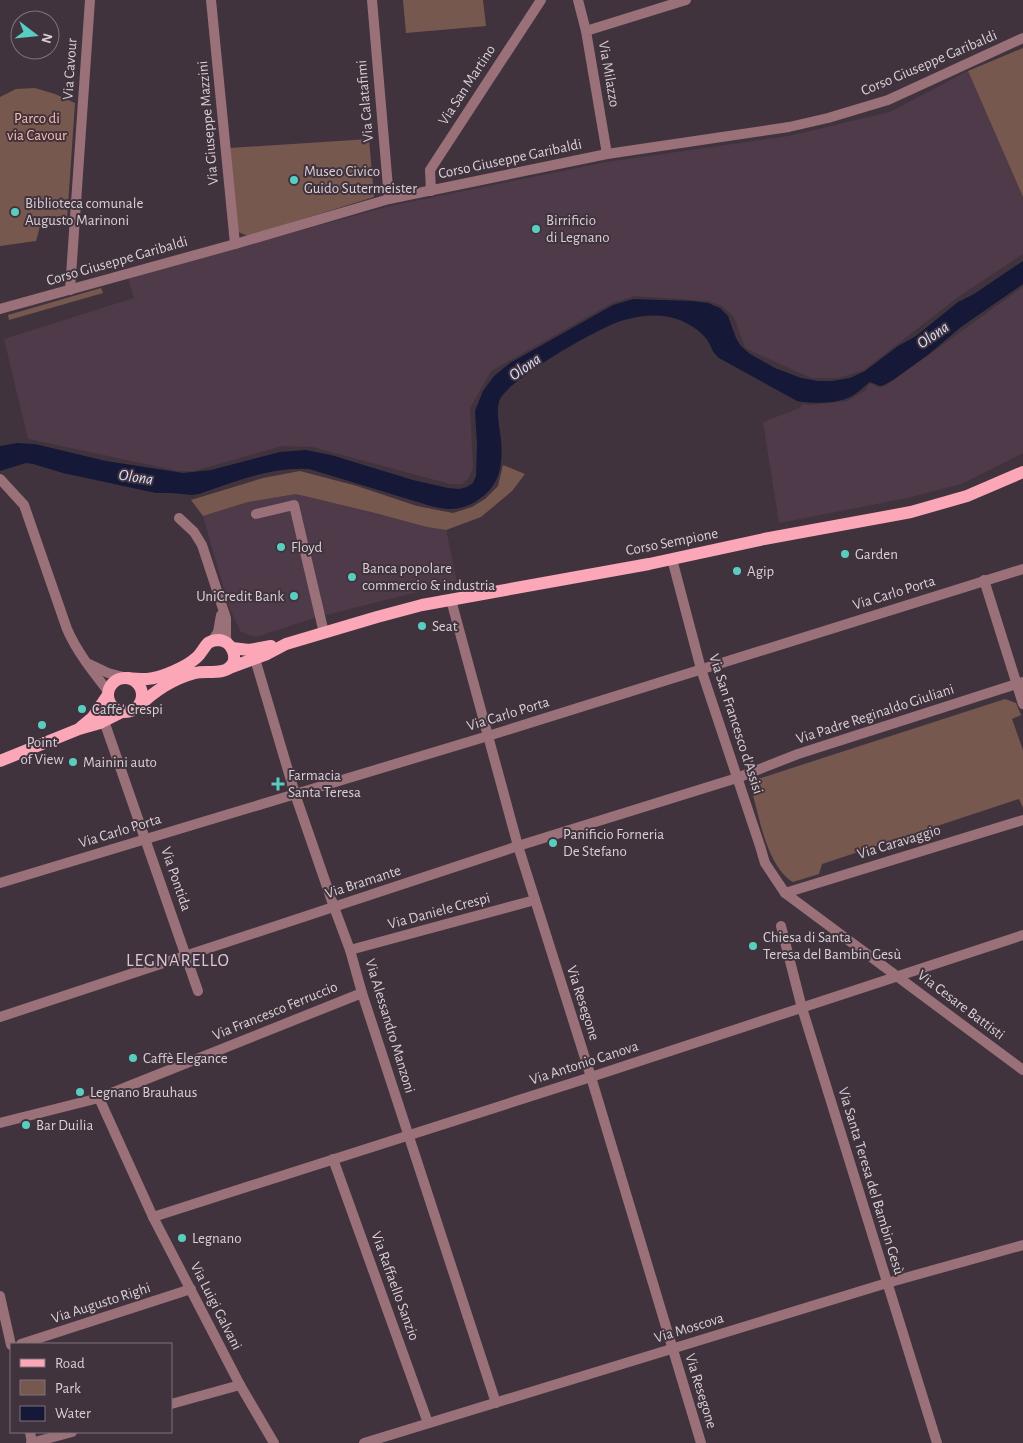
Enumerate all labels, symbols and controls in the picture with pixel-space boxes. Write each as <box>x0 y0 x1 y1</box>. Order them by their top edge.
north arrow <box>10 10 60 60</box>
street label: Corso Giuseppe Garibaldi <box>859 28 999 98</box>
text: N <box>38 32 55 45</box>
street label: Via Cavour <box>60 37 80 100</box>
street label: Via Milazzo <box>596 40 622 108</box>
street label: Via San Martino <box>436 42 498 128</box>
street label: Via Calatafimi <box>354 59 376 143</box>
street label: Via Giuseppe Mazzini <box>195 60 221 186</box>
park label: Parco di via Cavour <box>7 111 67 143</box>
street label: Corso Giuseppe Garibaldi <box>437 136 583 182</box>
place label: Museo Civico Guido Sutermeister <box>304 164 417 196</box>
marker: Museo Civico Guido Sutermeister <box>288 174 300 186</box>
place label: Biblioteca comunale Augusto Marinoni <box>25 196 143 228</box>
marker: Biblioteca comunale Augusto Marinoni <box>9 206 21 218</box>
place label: Birrificio di Legnano <box>546 213 610 245</box>
marker: Birrificio di Legnano <box>530 223 542 235</box>
street label: Corso Giuseppe Garibaldi <box>45 234 189 288</box>
water label: Olona <box>914 318 952 352</box>
water label: Olona <box>506 350 544 384</box>
water label: Olona <box>118 467 154 487</box>
street label: Corso Sempione <box>625 526 720 558</box>
place label: Floyd <box>291 540 323 555</box>
marker: Floyd <box>275 541 287 553</box>
place label: Garden <box>855 547 898 562</box>
marker: Garden <box>839 548 851 560</box>
place label: Banca popolare commercio & industria <box>362 561 495 593</box>
place label: Agip <box>747 564 774 579</box>
marker: Agip <box>731 565 743 577</box>
marker: Banca popolare commercio & industria <box>346 571 358 583</box>
street label: Via Carlo Porta <box>851 573 937 613</box>
place label: UniCredit Bank <box>196 589 284 604</box>
marker: UniCredit Bank <box>288 590 300 602</box>
place label: Seat <box>432 619 458 634</box>
marker: Seat <box>416 620 428 632</box>
street label: Via San Francesco d'Assisi <box>706 652 766 796</box>
street label: Via Padre Reginaldo Giuliani <box>794 681 956 747</box>
street label: Via Carlo Porta <box>465 694 551 734</box>
place label: Caffe' Crespi <box>92 702 163 717</box>
marker: Caffe' Crespi <box>76 703 88 715</box>
marker: Point of View <box>36 719 48 731</box>
place label: Point of View <box>20 735 64 767</box>
place label: Mainini auto <box>83 755 157 770</box>
marker: Mainini auto <box>67 756 79 768</box>
place label: Farmacia Santa Teresa <box>288 768 361 800</box>
marker: Farmacia Santa Teresa <box>272 778 284 790</box>
street label: Via Carlo Porta <box>77 811 163 851</box>
street label: Via Caravaggio <box>856 822 942 862</box>
place label: Panificio Forneria De Stefano <box>563 827 664 859</box>
marker: Panificio Forneria De Stefano <box>547 837 559 849</box>
street label: Via Pontida <box>158 845 194 913</box>
street label: Via Bramante <box>323 863 403 901</box>
street label: Via Daniele Crespi <box>386 890 492 932</box>
place label: Chiesa di Santa Teresa del Bambin Gesù <box>763 930 901 962</box>
marker: Chiesa di Santa Teresa del Bambin Gesù <box>747 940 759 952</box>
district label: LEGNARELLO <box>126 952 230 970</box>
street label: Via Alessandro Manzoni <box>362 957 418 1095</box>
street label: Via Resegone <box>564 964 602 1042</box>
street label: Via Cesare Battisti <box>915 968 1007 1042</box>
street label: Via Francesco Ferruccio <box>210 979 340 1043</box>
street label: Via Antonio Canova <box>528 1038 640 1088</box>
place label: Caffè Elegance <box>143 1051 228 1066</box>
marker: Caffè Elegance <box>127 1052 139 1064</box>
place label: Legnano Brauhaus <box>90 1085 197 1100</box>
marker: Legnano Brauhaus <box>74 1086 86 1098</box>
street label: Via Santa Teresa del Bambin Gesù <box>835 1086 907 1277</box>
place label: Bar Duilia <box>36 1118 93 1133</box>
marker: Bar Duilia <box>20 1119 32 1131</box>
street label: Via Raffaello Sanzio <box>368 1230 422 1342</box>
place label: Legnano <box>192 1231 242 1246</box>
marker: Legnano <box>176 1232 188 1244</box>
street label: Via Luigi Galvani <box>187 1260 245 1352</box>
street label: Via Augusto Righi <box>50 1280 152 1326</box>
street label: Via Moscova <box>652 1310 726 1346</box>
legend <box>10 1343 172 1433</box>
street label: Via Resegone <box>682 1352 720 1430</box>
text: Road <box>55 1356 85 1371</box>
text: Park <box>55 1381 81 1396</box>
text: Water <box>55 1406 91 1421</box>

